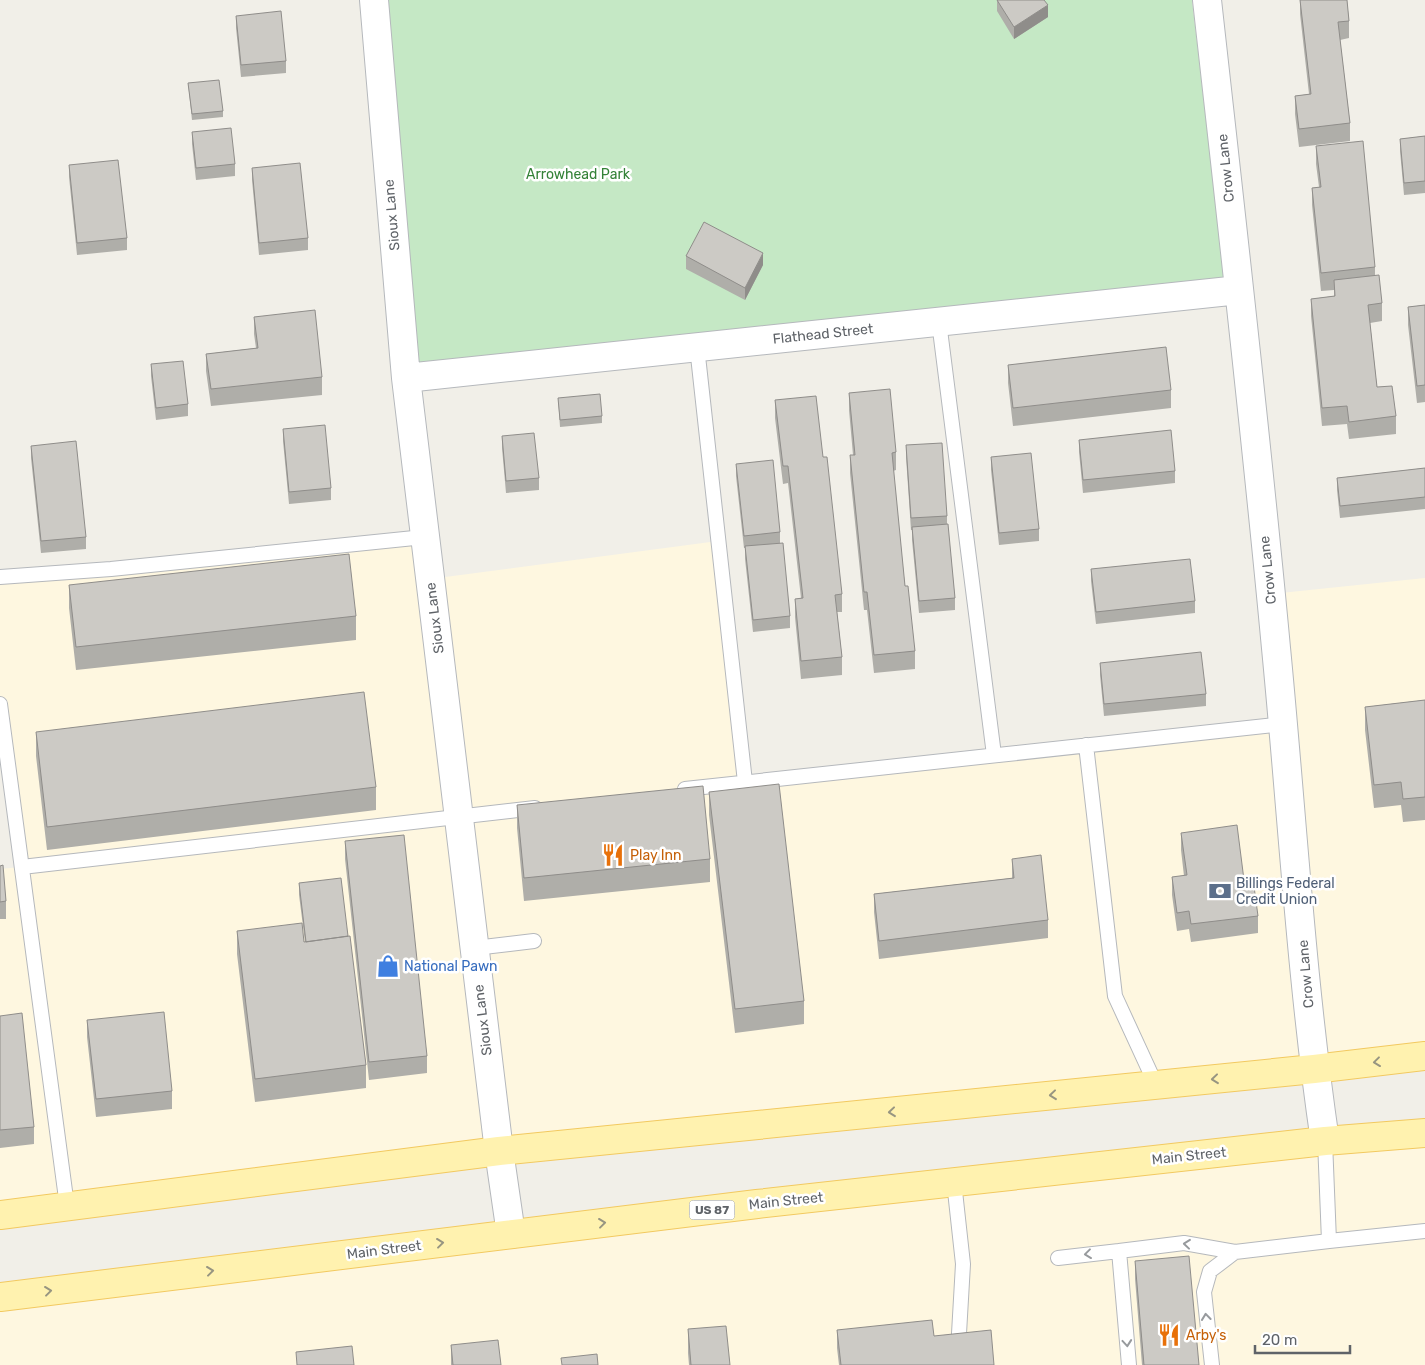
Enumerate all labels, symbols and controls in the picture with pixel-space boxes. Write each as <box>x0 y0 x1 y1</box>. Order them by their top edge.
street label: Crow Lane <box>1214 133 1238 203</box>
park label: Arrowhead Park <box>526 166 631 183</box>
street label: Sioux Lane <box>380 179 404 251</box>
street label: Flathead Street <box>772 320 875 348</box>
street label: Crow Lane <box>1256 535 1280 605</box>
street label: Sioux Lane <box>422 581 448 655</box>
restaurant icon: Play Inn <box>600 842 626 868</box>
place label: Play Inn <box>630 847 682 864</box>
place label: Billings Federal Credit Union <box>1236 875 1335 908</box>
bank icon: Billings Federal Credit Union <box>1207 878 1233 904</box>
street label: Crow Lane <box>1295 939 1317 1009</box>
shop icon: National Pawn <box>375 953 401 979</box>
place label: National Pawn <box>404 958 498 975</box>
street label: Sioux Lane <box>470 983 496 1057</box>
one-way arrow <box>1372 1056 1380 1067</box>
one-way arrow <box>1211 1073 1219 1084</box>
one-way arrow <box>1049 1089 1057 1100</box>
one-way arrow <box>887 1106 895 1117</box>
street label: Main Street <box>1151 1144 1228 1168</box>
street label: Main Street <box>748 1189 825 1213</box>
road number: US 87 <box>690 1200 734 1220</box>
one-way arrow <box>598 1218 606 1229</box>
street label: Main Street <box>346 1237 423 1263</box>
one-way arrow <box>437 1238 445 1249</box>
one-way arrow <box>1183 1239 1191 1250</box>
one-way arrow <box>1084 1248 1092 1259</box>
one-way arrow <box>206 1266 214 1277</box>
one-way arrow <box>44 1287 53 1297</box>
one-way arrow <box>1201 1312 1212 1320</box>
restaurant icon: Arby's <box>1156 1322 1182 1348</box>
scale bar <box>1255 1322 1350 1354</box>
place label: Arby's <box>1186 1327 1226 1344</box>
text: 20 m <box>1262 1331 1297 1349</box>
one-way arrow <box>1121 1340 1132 1348</box>

